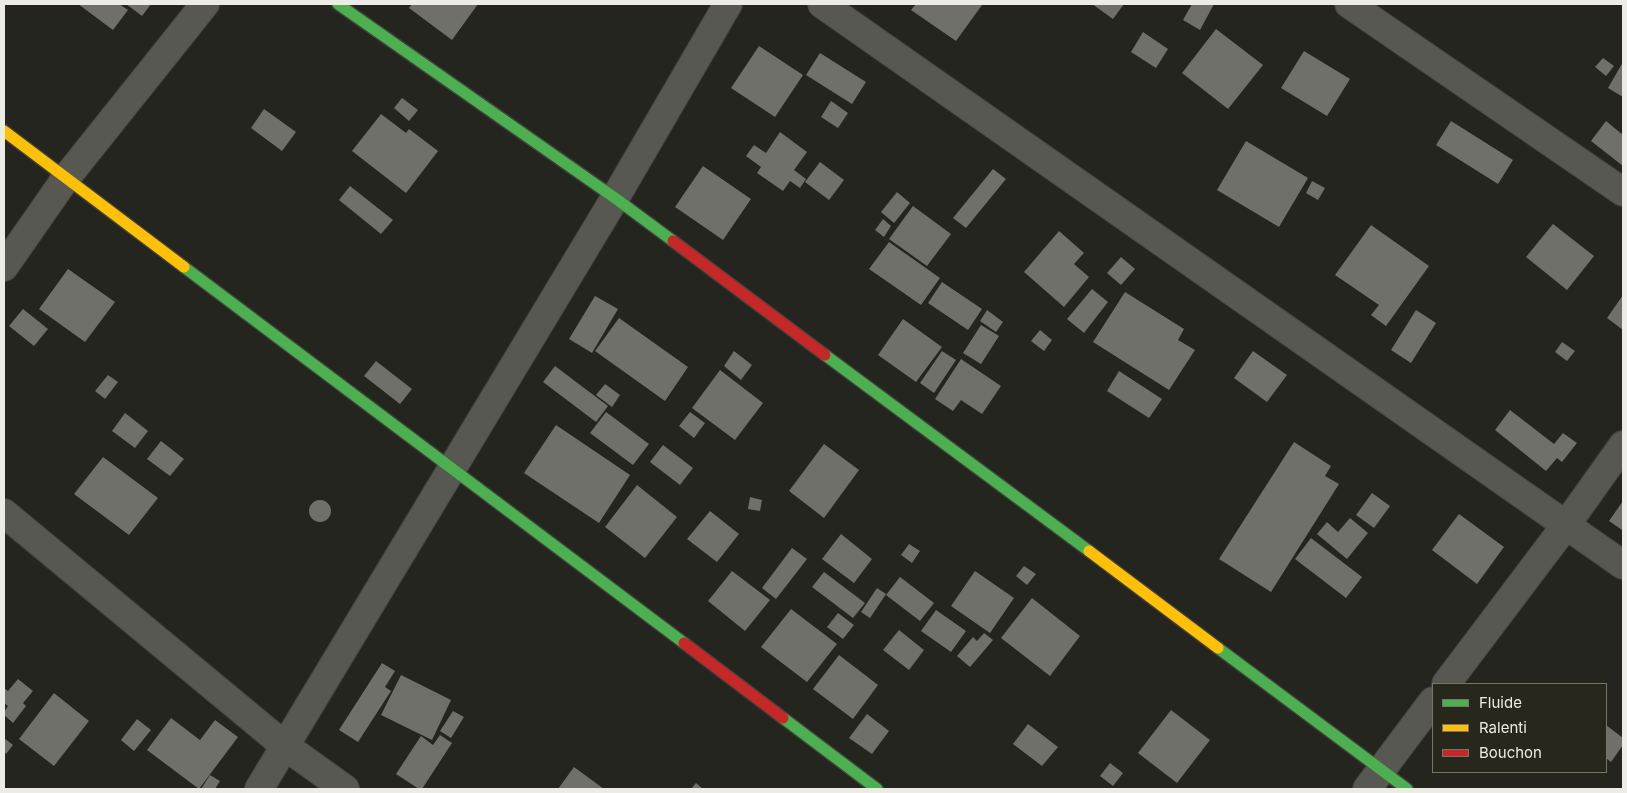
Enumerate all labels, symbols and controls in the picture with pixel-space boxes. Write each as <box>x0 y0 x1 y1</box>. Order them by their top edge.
legend <box>1432 683 1607 773</box>
text: Fluide <box>1479 693 1522 712</box>
text: Ralenti <box>1479 718 1527 737</box>
text: Bouchon <box>1479 743 1542 762</box>

